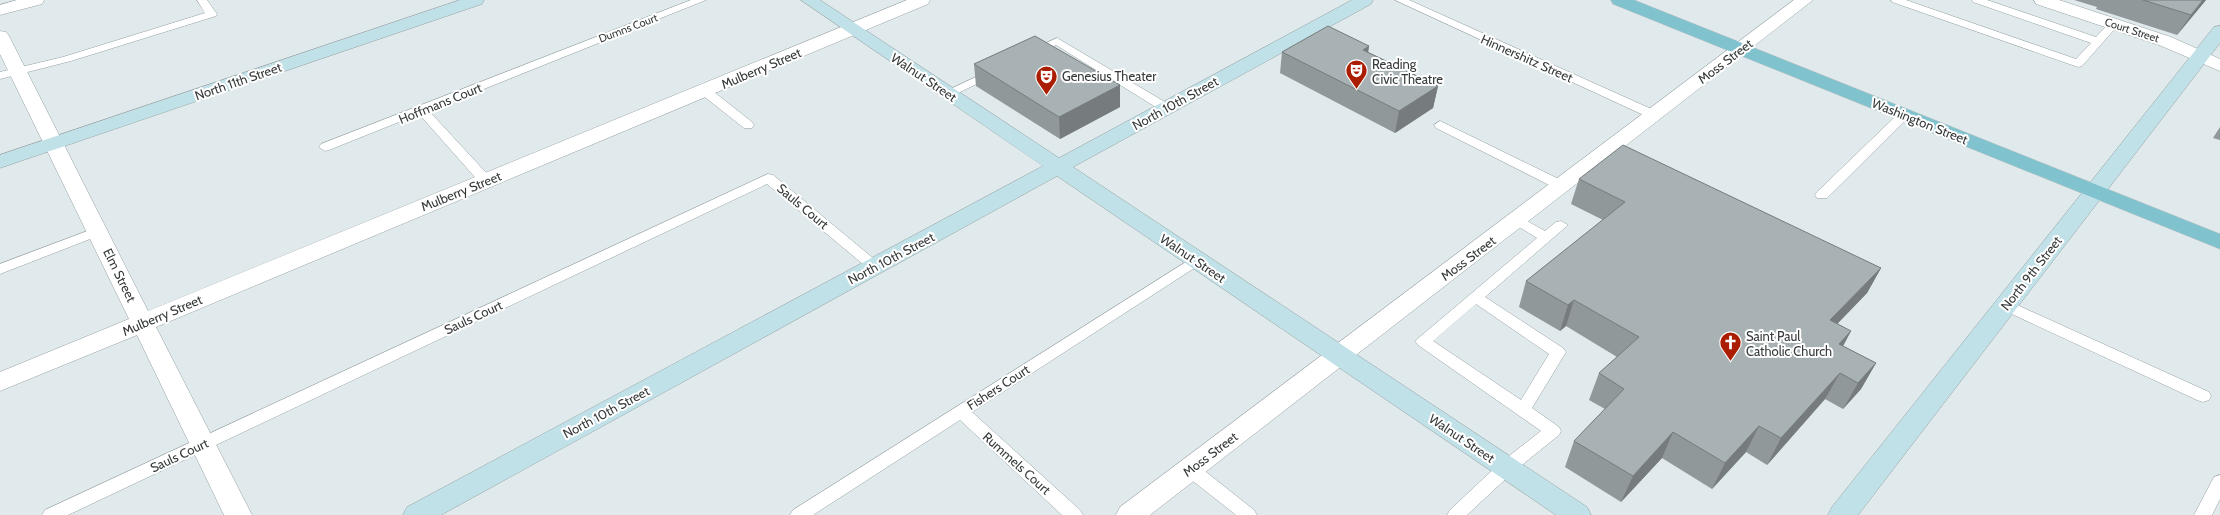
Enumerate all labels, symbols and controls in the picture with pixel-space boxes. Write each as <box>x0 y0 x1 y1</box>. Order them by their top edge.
street label: Dumns Court <box>596 10 660 46</box>
street label: Court Street <box>2103 15 2161 45</box>
street label: Hinnershitz Street <box>1478 31 1576 86</box>
street label: Moss Street <box>1694 35 1756 87</box>
street label: Mulberry Street <box>719 44 804 92</box>
street label: Walnut Street <box>888 49 960 105</box>
place label: Reading Civic Theatre <box>1372 56 1443 87</box>
street label: North 11th Street <box>192 58 284 103</box>
theatre icon: Reading Civic Theatre <box>1343 58 1369 91</box>
theatre icon: Genesius Theater <box>1033 63 1059 96</box>
place label: Genesius Theater <box>1062 68 1157 84</box>
street label: North 10th Street <box>1129 73 1221 133</box>
street label: Hoffmans Court <box>396 79 484 127</box>
street label: Washington Street <box>1870 94 1971 148</box>
street label: Mulberry Street <box>418 167 504 214</box>
street label: Sauls Court <box>774 180 832 233</box>
street label: North 10th Street <box>845 228 938 288</box>
street label: Walnut Street <box>1157 230 1229 286</box>
street label: Moss Street <box>1437 232 1499 284</box>
street label: North 9th Street <box>1997 232 2065 313</box>
street label: Elm Street <box>100 245 140 305</box>
street label: Mulberry Street <box>120 291 205 339</box>
street label: Sauls Court <box>441 296 505 337</box>
place label: Saint Paul Catholic Church <box>1746 328 1832 359</box>
church icon: Saint Paul Catholic Church <box>1717 330 1743 363</box>
street label: Fishers Court <box>964 361 1033 413</box>
street label: North 10th Street <box>560 382 653 442</box>
street label: Walnut Street <box>1426 410 1498 466</box>
street label: Rummels Court <box>980 428 1055 498</box>
street label: Moss Street <box>1179 428 1241 480</box>
street label: Sauls Court <box>147 434 211 475</box>

